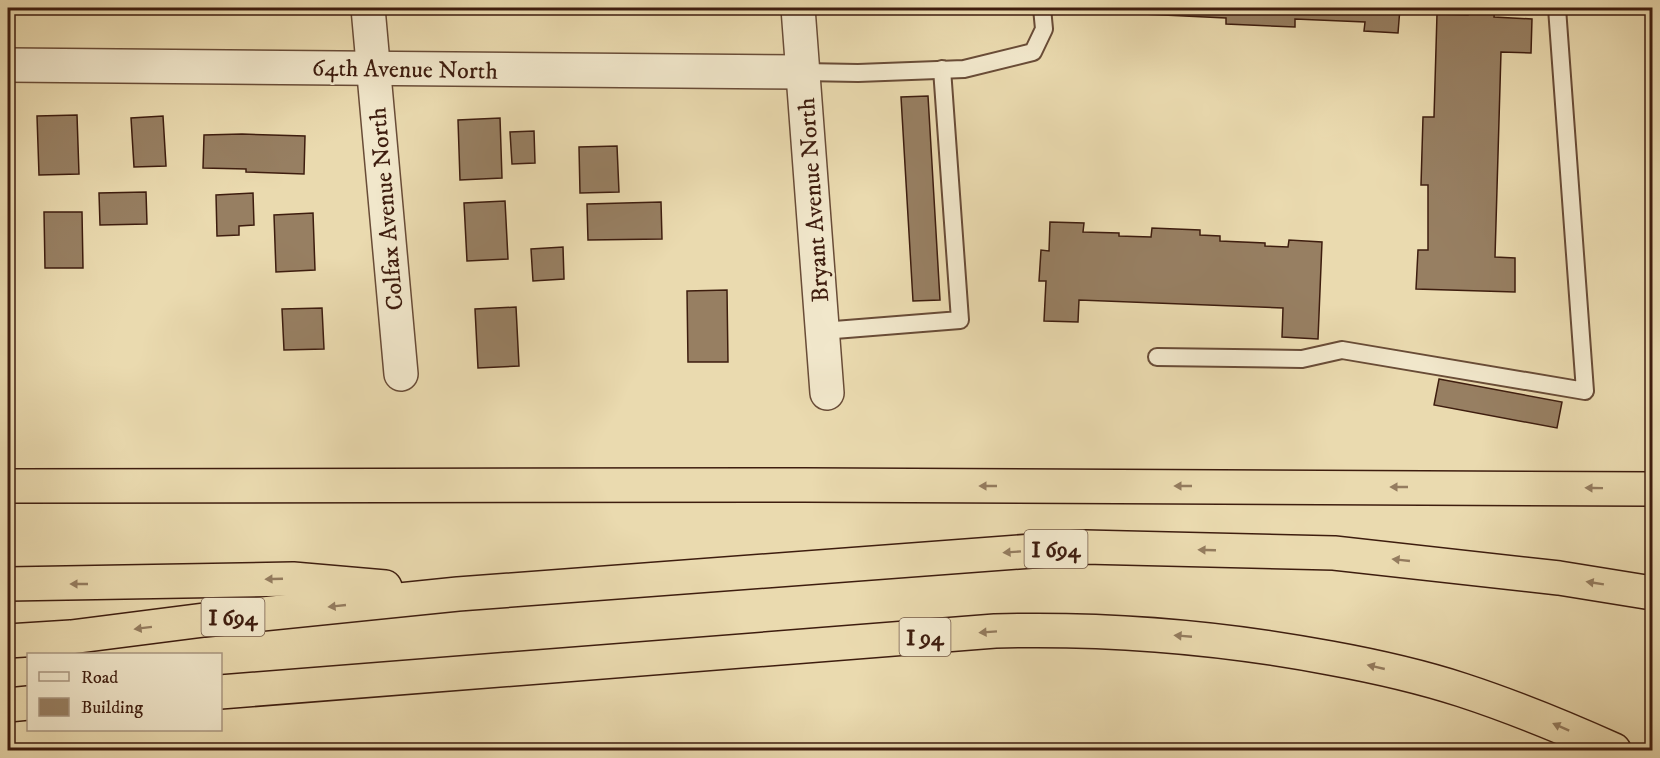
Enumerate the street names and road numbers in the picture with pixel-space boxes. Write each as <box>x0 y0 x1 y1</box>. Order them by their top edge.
street label: 64th Avenue North <box>312 53 499 87</box>
street label: Bryant Avenue North <box>792 96 836 303</box>
street label: Colfax Avenue North <box>363 106 411 312</box>
road number: I 694 <box>1024 530 1088 568</box>
road number: I 694 <box>202 598 264 636</box>
road number: I 94 <box>900 618 950 656</box>

